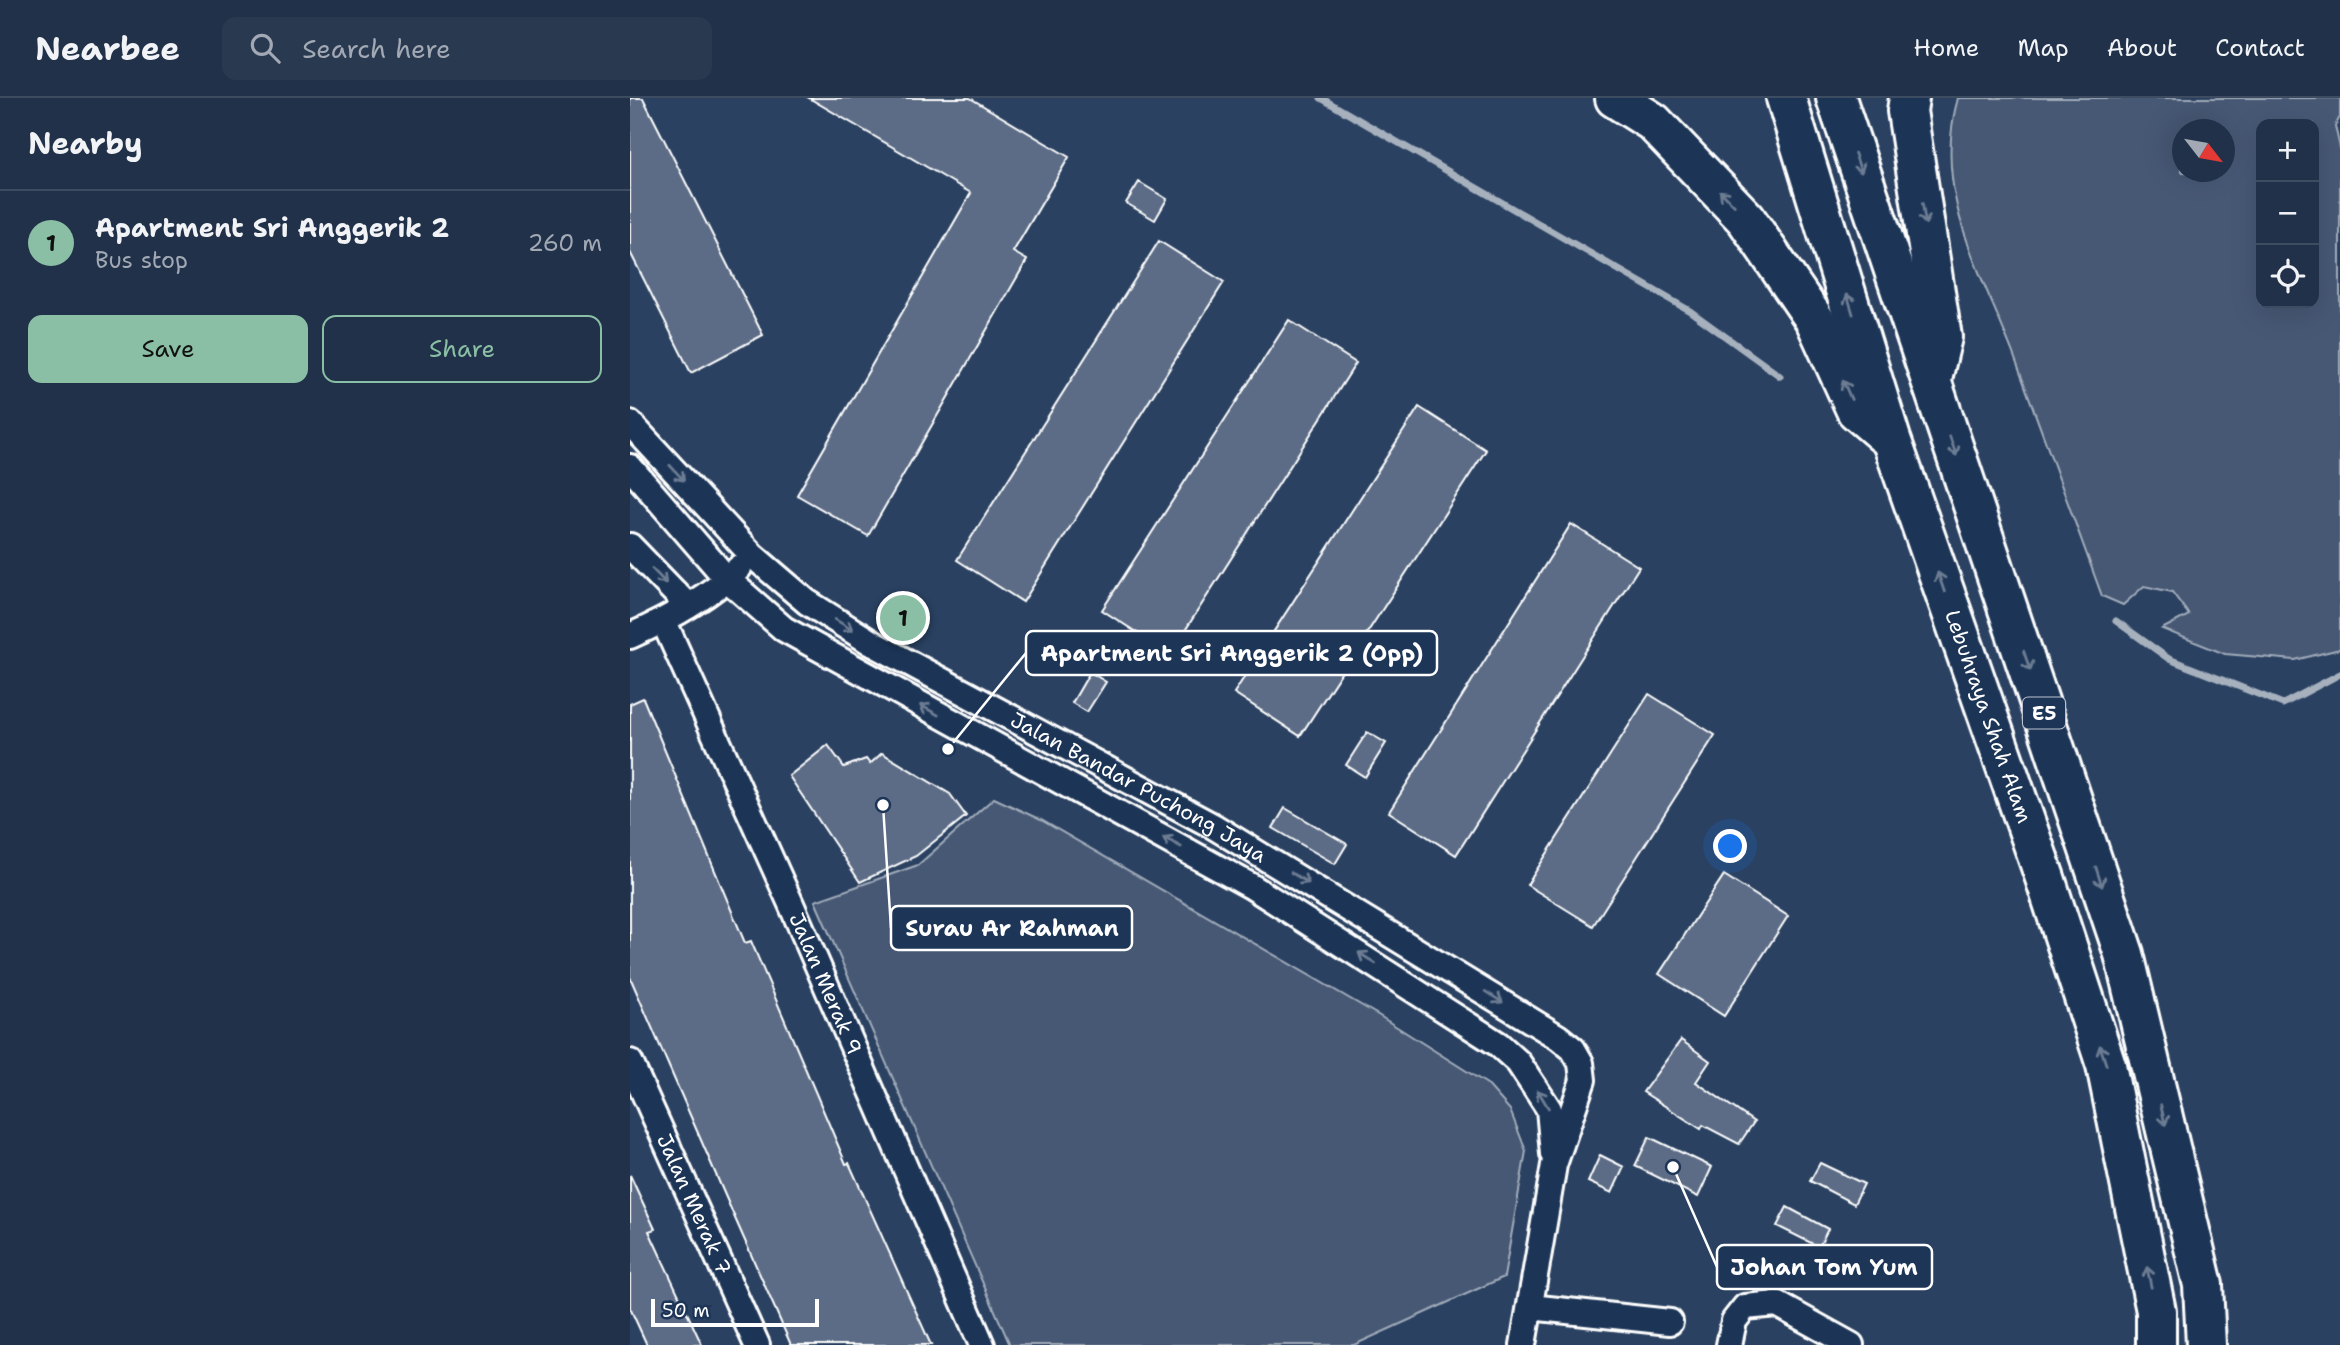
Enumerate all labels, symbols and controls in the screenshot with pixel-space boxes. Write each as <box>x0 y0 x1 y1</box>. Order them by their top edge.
search box <box>222 17 712 80</box>
text: Nearbee <box>35 26 180 71</box>
icon: search <box>246 29 284 67</box>
text: Search here <box>302 31 451 66</box>
text: Home <box>1913 32 1979 64</box>
text: Map <box>2017 32 2069 64</box>
text: About <box>2107 32 2177 64</box>
text: Contact <box>2215 32 2305 64</box>
north arrow <box>2172 119 2235 182</box>
map controls <box>2256 119 2319 308</box>
button: + <box>2256 119 2319 182</box>
text: Nearby <box>28 123 143 164</box>
one-way arrow <box>1853 151 1865 173</box>
button: − <box>2256 182 2319 245</box>
one-way arrow <box>1718 190 1735 207</box>
one-way arrow <box>1918 202 1931 225</box>
text: Apartment Sri Anggerik 2 <box>95 210 449 245</box>
text: 1 <box>46 228 56 258</box>
text: 260 m <box>528 228 602 258</box>
text: Bus stop <box>95 245 188 275</box>
button: locate <box>2256 245 2319 308</box>
one-way arrow <box>1842 293 1855 315</box>
button: Save <box>28 315 308 383</box>
button: Share <box>322 315 602 383</box>
one-way arrow <box>1840 379 1853 401</box>
one-way arrow <box>1948 434 1960 456</box>
one-way arrow <box>668 464 685 481</box>
one-way arrow <box>651 567 668 584</box>
one-way arrow <box>1934 572 1946 594</box>
pin: 1 <box>880 592 926 644</box>
street label: Lebuhraya Shah Alam <box>1938 606 2039 827</box>
one-way arrow <box>834 619 854 633</box>
callout: Apartment Sri Anggerik 2 (Opp) <box>1026 631 1437 675</box>
text: Apartment Sri Anggerik 2 (Opp) <box>1040 638 1424 668</box>
one-way arrow <box>2021 650 2034 672</box>
road number: E5 <box>2023 698 2065 728</box>
one-way arrow <box>919 703 940 716</box>
street label: Jalan Bandar Puchong Jaya <box>1005 706 1272 869</box>
your location <box>1713 829 1747 863</box>
one-way arrow <box>1162 835 1182 849</box>
one-way arrow <box>2094 865 2106 887</box>
one-way arrow <box>1290 871 1310 885</box>
callout: Surau Ar Rahman <box>891 906 1132 950</box>
street label: Jalan Merak 9 <box>782 908 868 1059</box>
text: Surau Ar Rahman <box>905 913 1119 943</box>
one-way arrow <box>1358 951 1378 965</box>
one-way arrow <box>1484 990 1504 1004</box>
one-way arrow <box>2095 1044 2108 1066</box>
one-way arrow <box>1535 1089 1549 1109</box>
one-way arrow <box>2156 1103 2170 1126</box>
street label: Jalan Merak 7 <box>650 1129 738 1279</box>
callout: Johan Tom Yum <box>1717 1245 1932 1289</box>
text: Johan Tom Yum <box>1730 1252 1918 1282</box>
one-way arrow <box>2142 1266 2156 1289</box>
scale bar <box>651 1296 819 1328</box>
text: 50 m <box>662 1298 710 1323</box>

